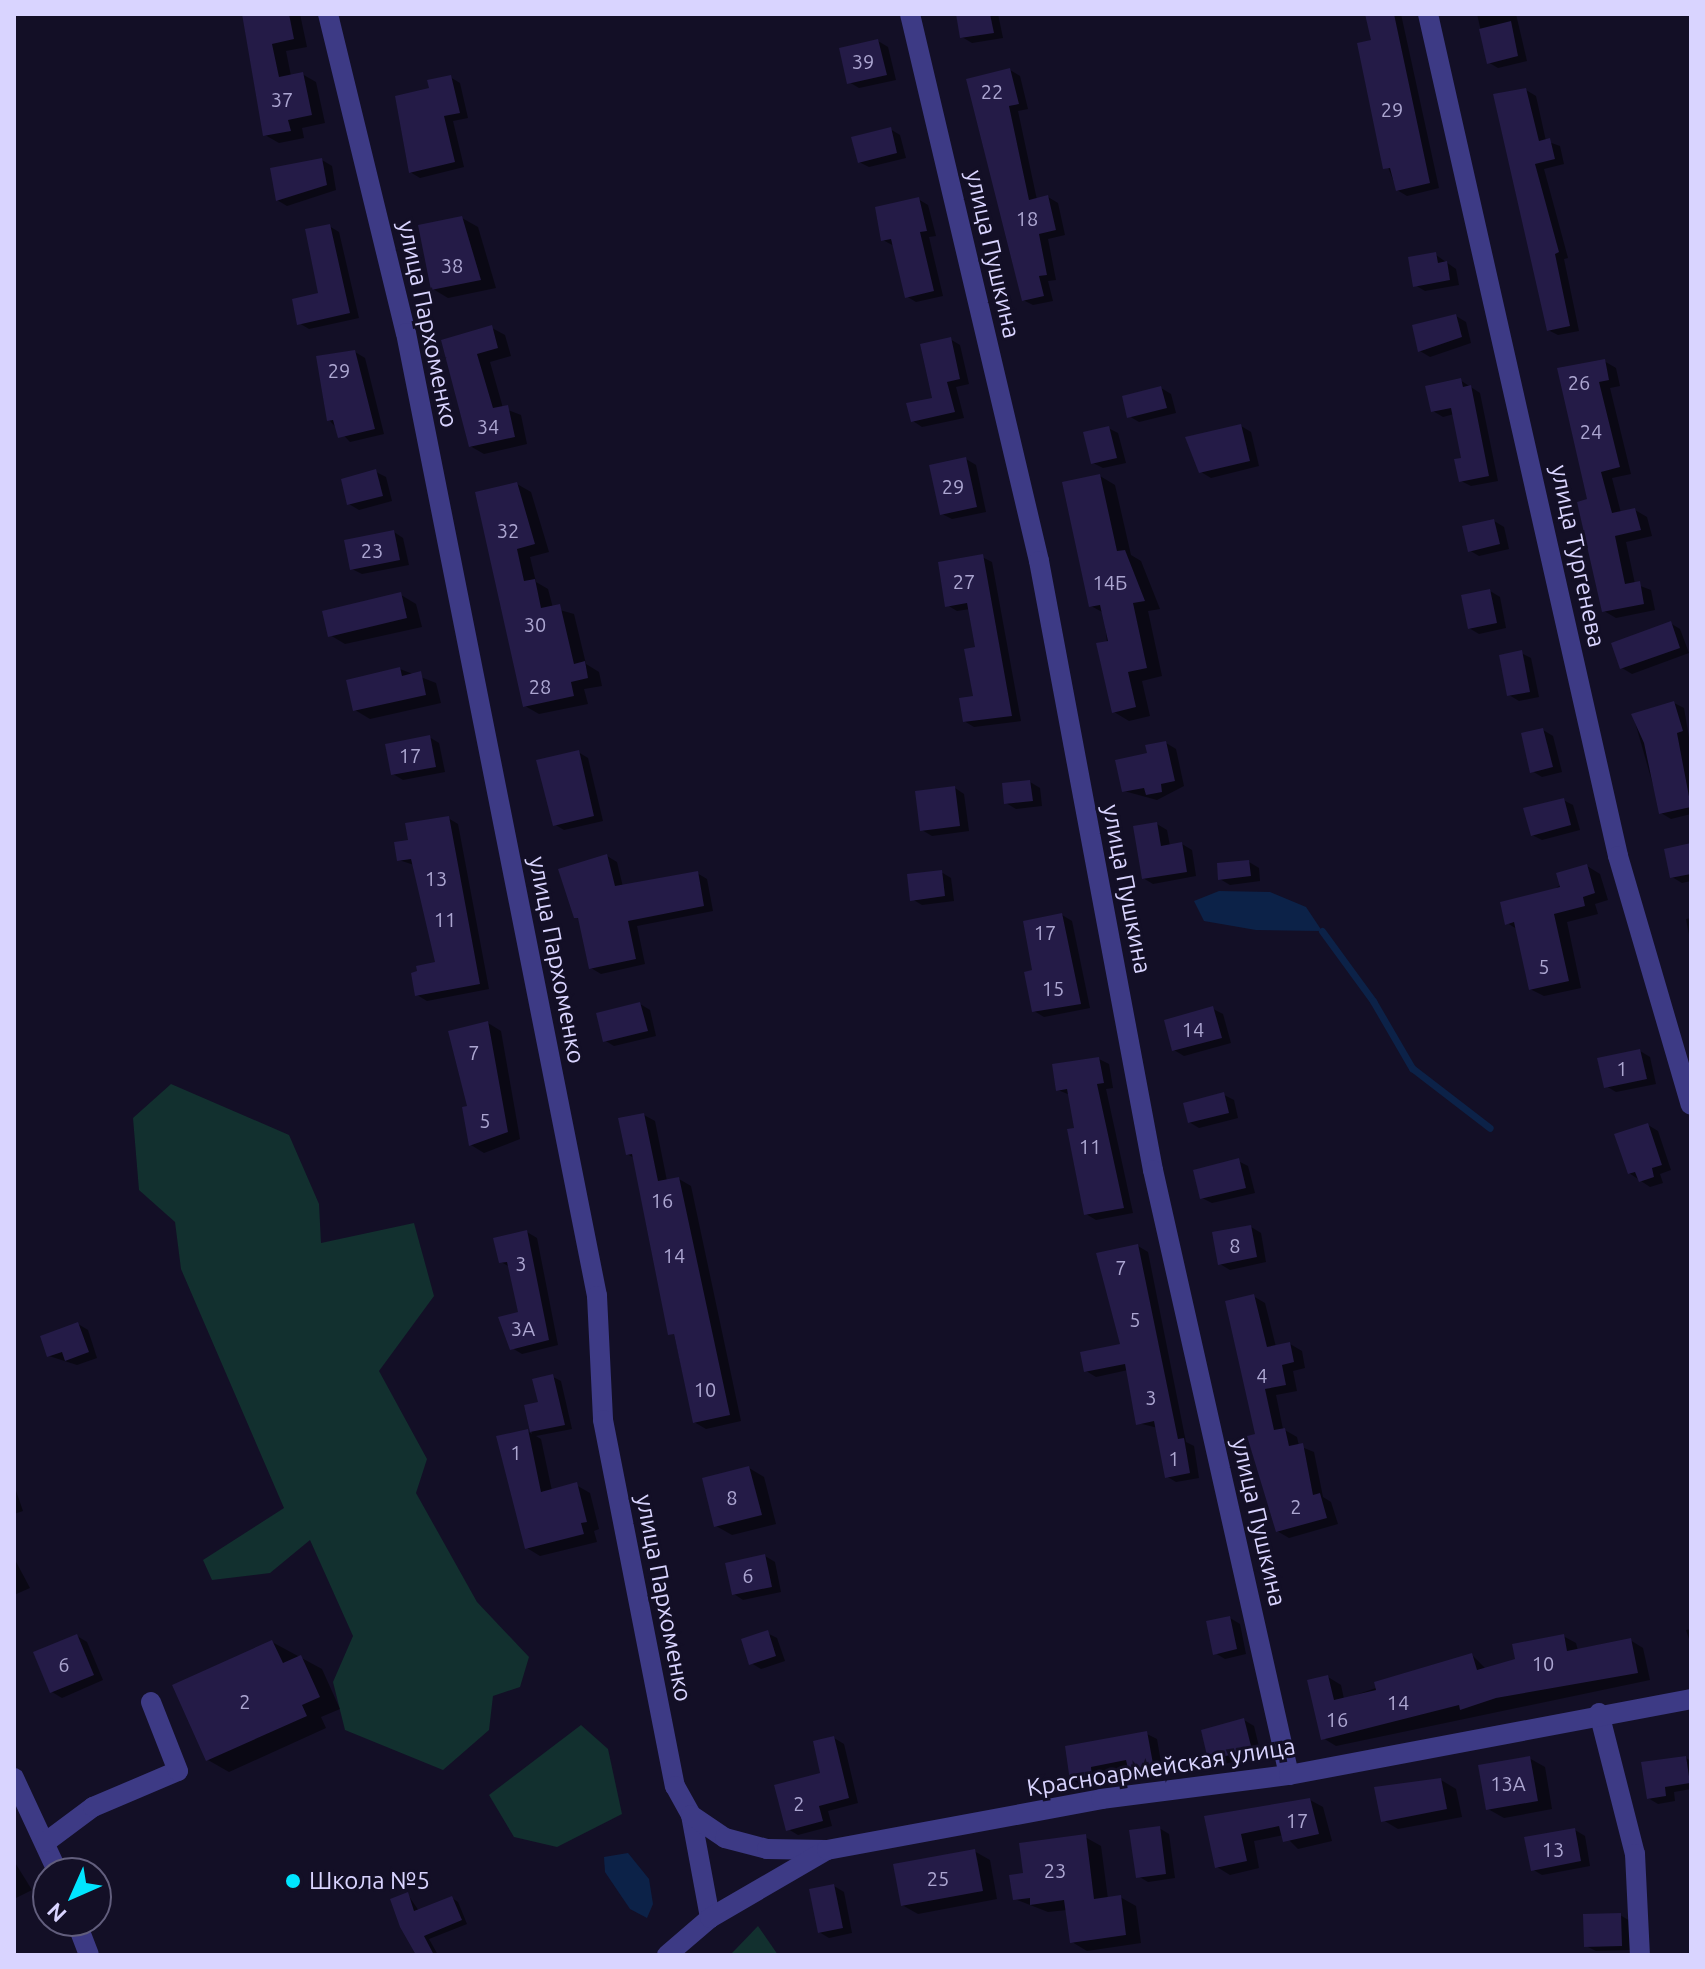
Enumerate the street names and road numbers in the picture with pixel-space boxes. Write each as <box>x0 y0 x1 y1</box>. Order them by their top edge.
street label: улица Пушкина <box>960 167 1026 341</box>
street label: улица Пархоменко <box>392 218 464 430</box>
street label: улица Тургенева <box>1545 462 1611 650</box>
street label: улица Пушкина <box>1096 802 1158 976</box>
street label: улица Пархоменко <box>523 854 591 1066</box>
street label: улица Пушкина <box>1226 1435 1292 1609</box>
street label: улица Пархоменко <box>630 1492 698 1704</box>
street label: Красноармейская улица <box>1025 1732 1297 1802</box>

